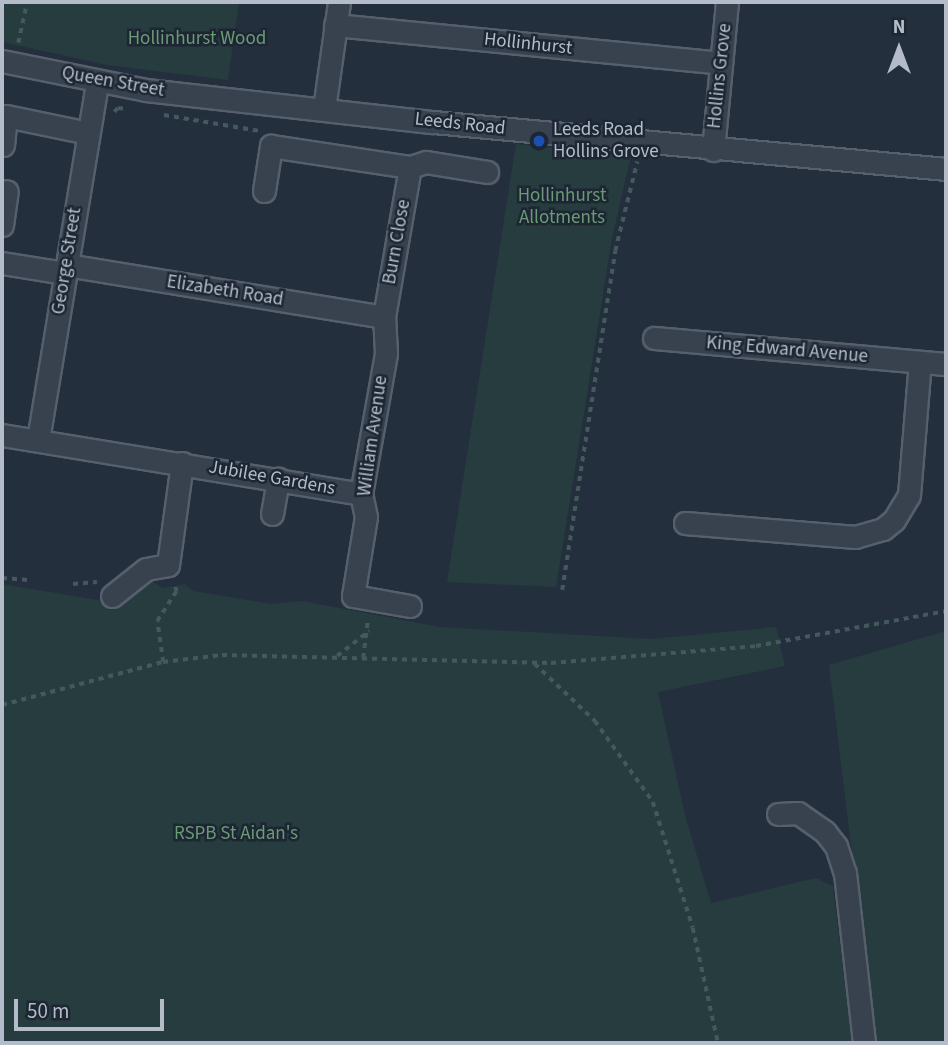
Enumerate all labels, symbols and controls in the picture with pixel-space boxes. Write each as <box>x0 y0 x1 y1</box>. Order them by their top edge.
north arrow <box>864 14 934 84</box>
text: N <box>893 14 905 41</box>
street label: Hollins Grove <box>703 22 737 130</box>
park label: Hollinhurst Wood <box>128 28 266 50</box>
street label: Hollinhurst <box>483 28 573 60</box>
street label: Queen Street <box>60 62 166 102</box>
street label: Leeds Road <box>414 108 506 140</box>
place label: Leeds Road Hollins Grove <box>553 119 659 163</box>
marker: Leeds Road Hollins Grove <box>531 133 547 149</box>
park label: Hollinhurst Allotments <box>518 185 606 229</box>
street label: Burn Close <box>378 198 416 286</box>
street label: George Street <box>47 206 87 316</box>
street label: Elizabeth Road <box>165 271 285 311</box>
street label: King Edward Avenue <box>705 332 869 368</box>
street label: William Avenue <box>353 374 393 498</box>
street label: Jubilee Gardens <box>207 456 337 500</box>
park label: RSPB St Aidan's <box>174 823 298 845</box>
scale bar <box>18 986 168 1030</box>
text: 50 m <box>27 996 69 1026</box>

